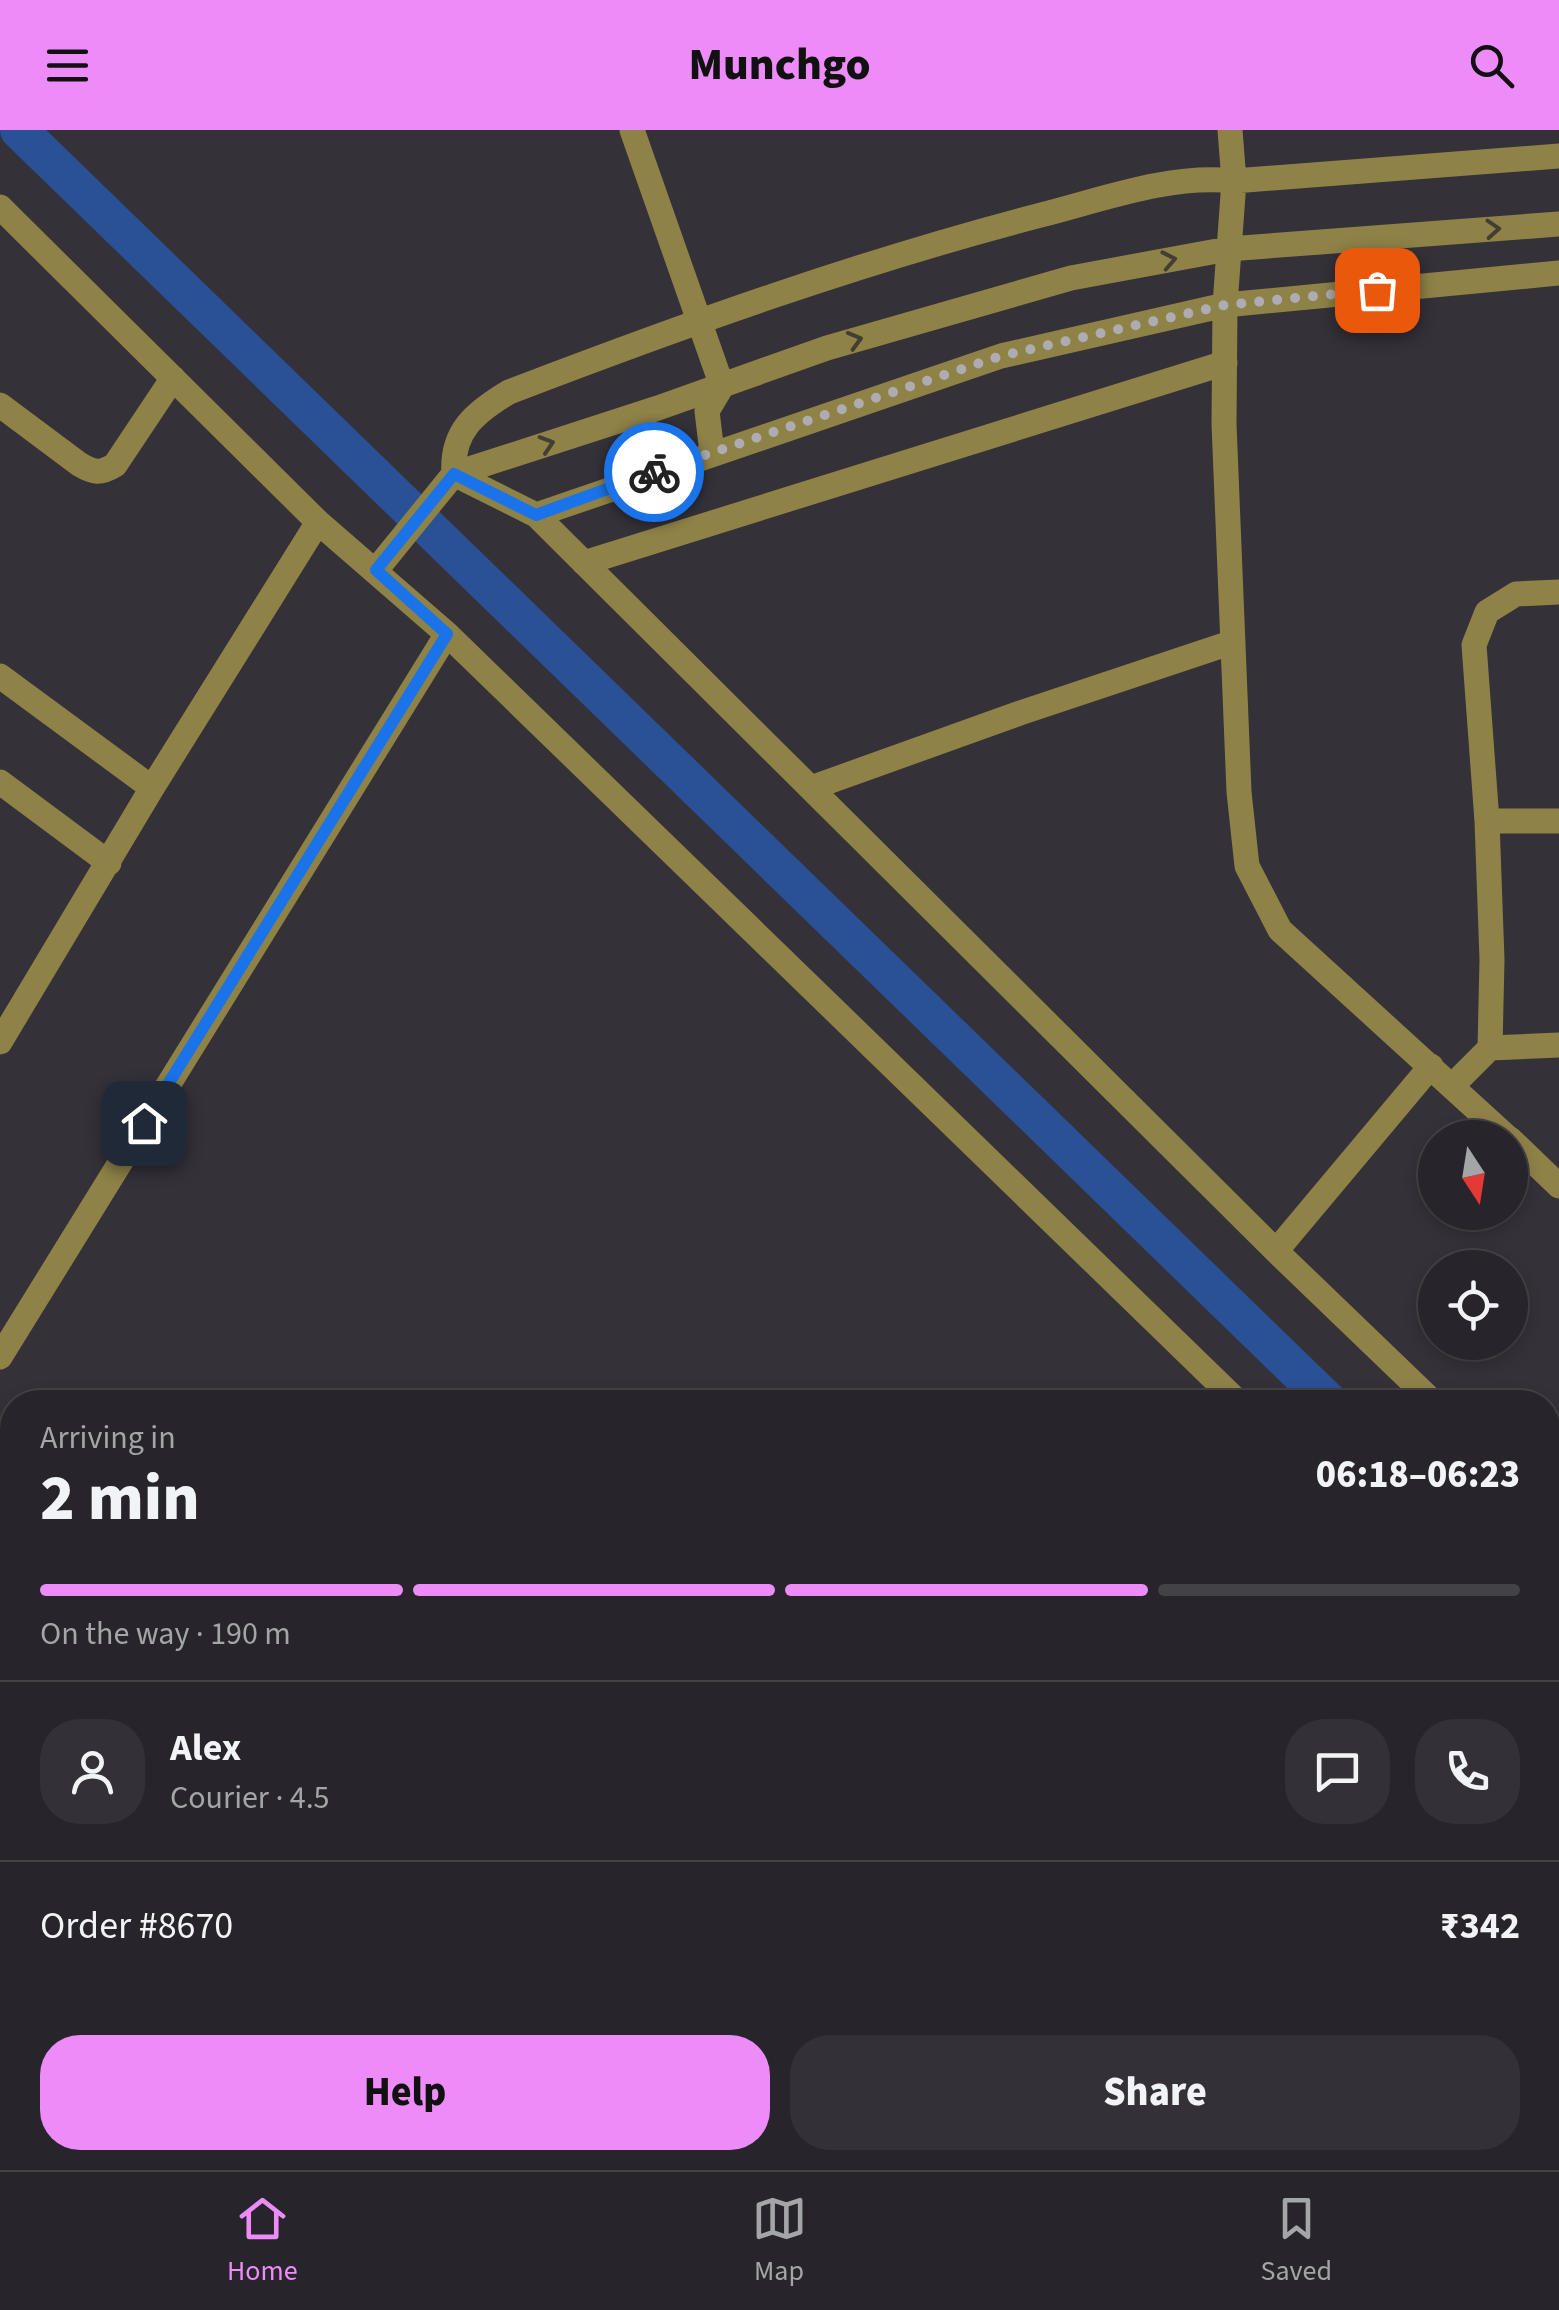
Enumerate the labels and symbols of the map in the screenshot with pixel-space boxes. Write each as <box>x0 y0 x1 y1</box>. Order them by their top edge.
one-way arrow <box>1485 218 1501 240</box>
pin <box>1335 248 1420 333</box>
one-way arrow <box>1161 250 1178 271</box>
one-way arrow <box>846 331 863 352</box>
courier <box>604 422 704 522</box>
one-way arrow <box>538 435 555 455</box>
pin <box>102 1081 187 1166</box>
north arrow <box>1418 1120 1528 1230</box>

